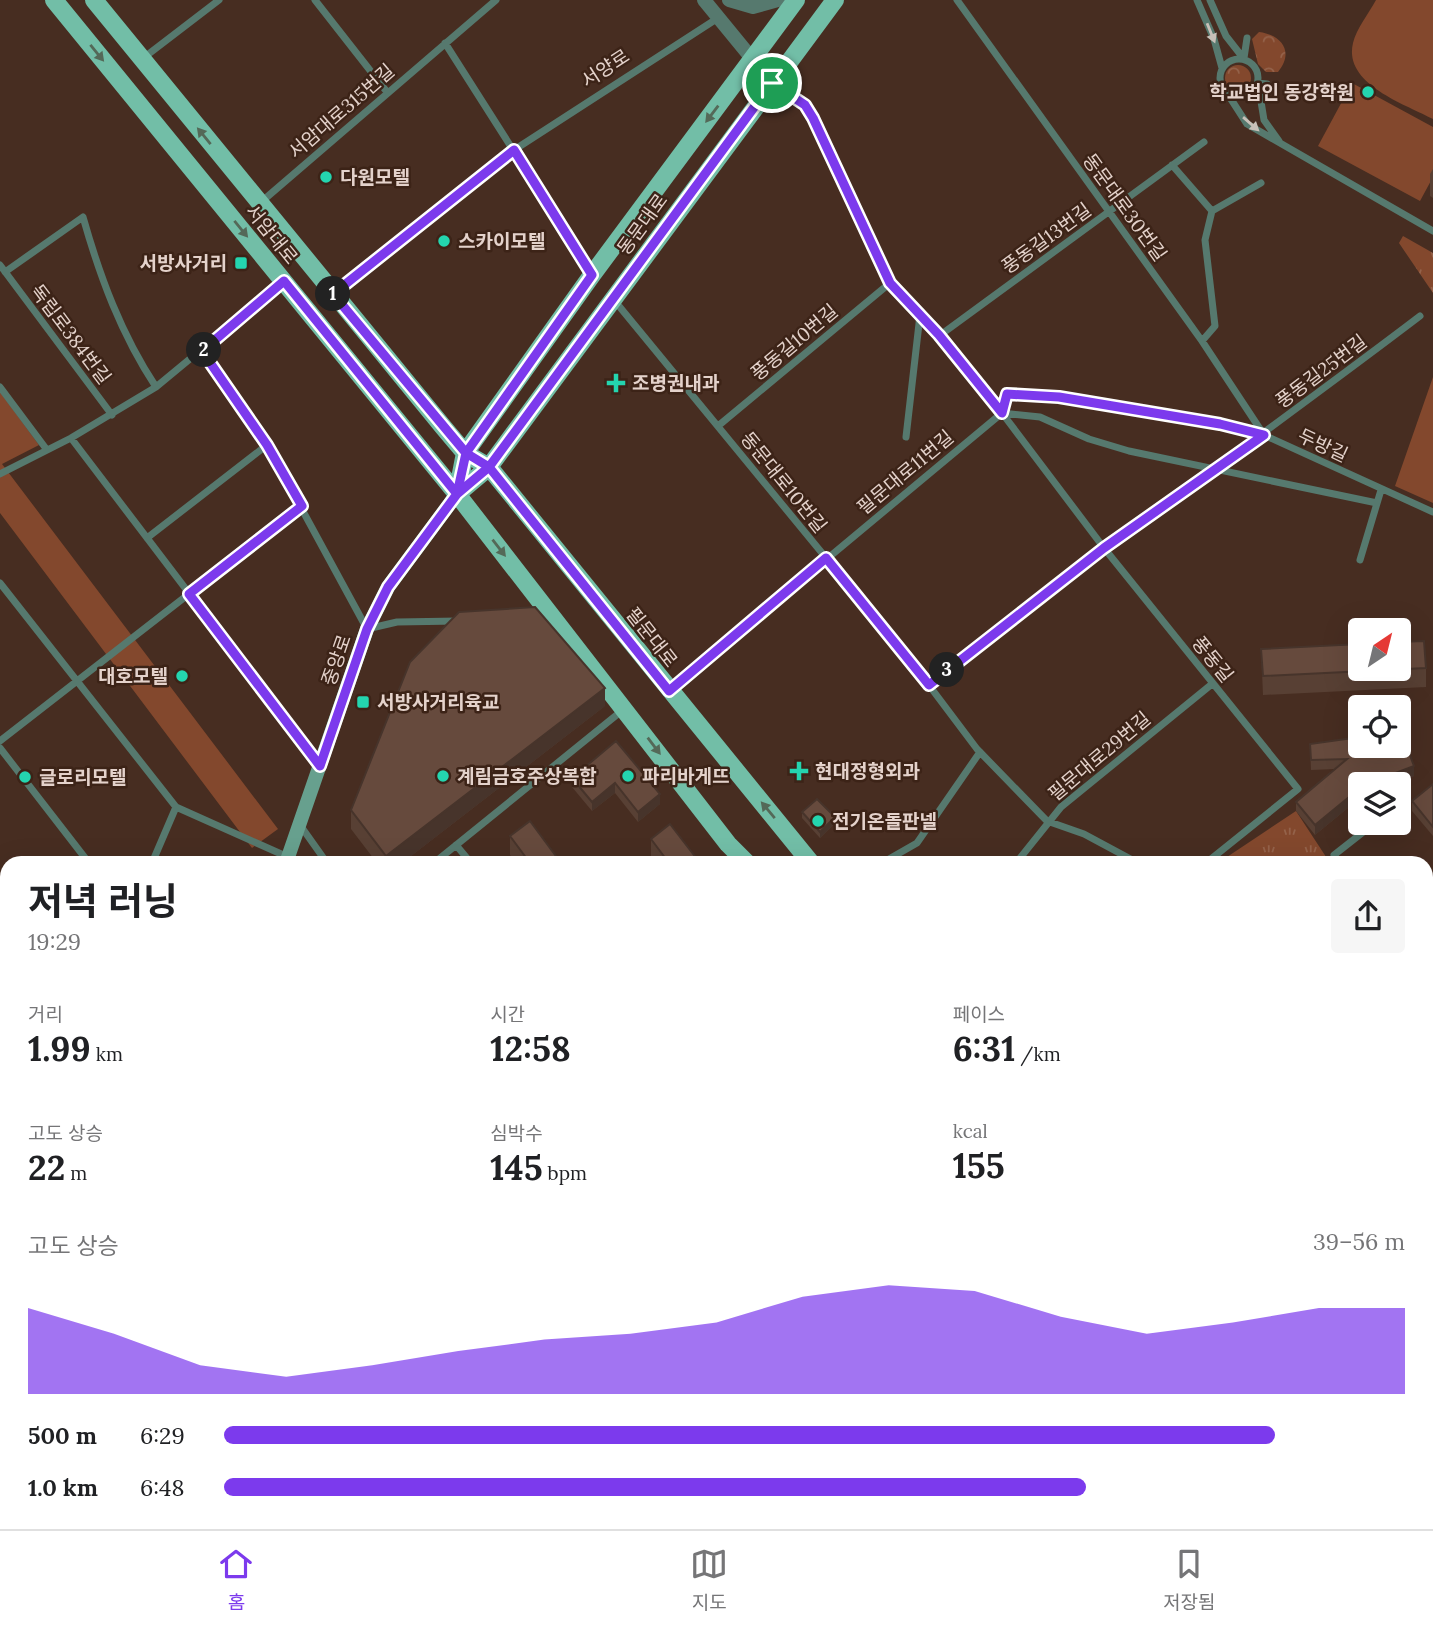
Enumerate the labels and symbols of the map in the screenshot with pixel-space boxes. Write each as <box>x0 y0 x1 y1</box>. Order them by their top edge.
one-way arrow <box>1206 23 1217 44</box>
one-way arrow <box>89 44 104 61</box>
street label: 서양로 <box>576 44 634 92</box>
pin <box>742 53 802 113</box>
street label: 서암대로315번길 <box>283 58 399 164</box>
place label: 학교법인 동강학원 <box>1209 80 1354 104</box>
marker: 학교법인 동강학원 <box>1360 84 1376 100</box>
one-way arrow <box>705 105 719 123</box>
one-way arrow <box>1242 116 1260 132</box>
one-way arrow <box>197 127 212 145</box>
street label: 동문대로30번길 <box>1078 148 1172 266</box>
place label: 다원모텔 <box>340 165 410 189</box>
marker: 다원모텔 <box>318 169 334 185</box>
street label: 동문대로 <box>612 189 672 259</box>
street label: 풍동길13번길 <box>997 197 1095 279</box>
street label: 서암대로 <box>241 199 303 269</box>
one-way arrow <box>233 221 248 238</box>
place label: 스카이모텔 <box>458 229 545 253</box>
marker: 스카이모텔 <box>436 233 452 249</box>
place label: 서방사거리 <box>140 251 227 275</box>
marker: 서방사거리 <box>233 255 249 271</box>
pin: 1 <box>316 276 350 312</box>
street label: 독립로384번길 <box>26 279 116 389</box>
street label: 풍동길10번길 <box>746 299 842 385</box>
street label: 풍동길25번길 <box>1271 329 1371 413</box>
pin: 2 <box>186 332 222 368</box>
place label: 조병권내과 <box>632 371 720 395</box>
marker: 조병권내과 <box>606 373 626 393</box>
street label: 두방길 <box>1294 423 1352 467</box>
street label: 필문대로11번길 <box>852 425 958 519</box>
street label: 동문대로10번길 <box>736 426 832 538</box>
one-way arrow <box>491 538 506 556</box>
street label: 필문대로 <box>621 602 683 672</box>
north arrow <box>1348 618 1410 681</box>
street label: 중앙로 <box>316 631 356 689</box>
street label: 풍동길 <box>1187 631 1239 687</box>
pin: 3 <box>930 652 964 688</box>
place label: 대호모텔 <box>98 664 168 688</box>
marker: 대호모텔 <box>174 668 190 684</box>
place label: 서방사거리육교 <box>377 690 499 714</box>
marker: 서방사거리육교 <box>355 694 371 710</box>
street label: 필문대로29번길 <box>1043 706 1155 806</box>
one-way arrow <box>646 737 661 755</box>
place label: 현대정형외과 <box>815 759 920 783</box>
marker: 현대정형외과 <box>789 761 809 781</box>
place label: 계림금호주상복합 <box>457 764 597 788</box>
place label: 파리바게뜨 <box>642 764 729 788</box>
place label: 글로리모텔 <box>39 765 126 789</box>
marker: 계림금호주상복합 <box>435 768 451 784</box>
marker: 파리바게뜨 <box>620 768 636 784</box>
marker: 글로리모텔 <box>17 769 33 785</box>
one-way arrow <box>760 802 775 820</box>
place label: 전기온돌판넬 <box>832 809 937 833</box>
marker: 전기온돌판넬 <box>810 813 826 829</box>

